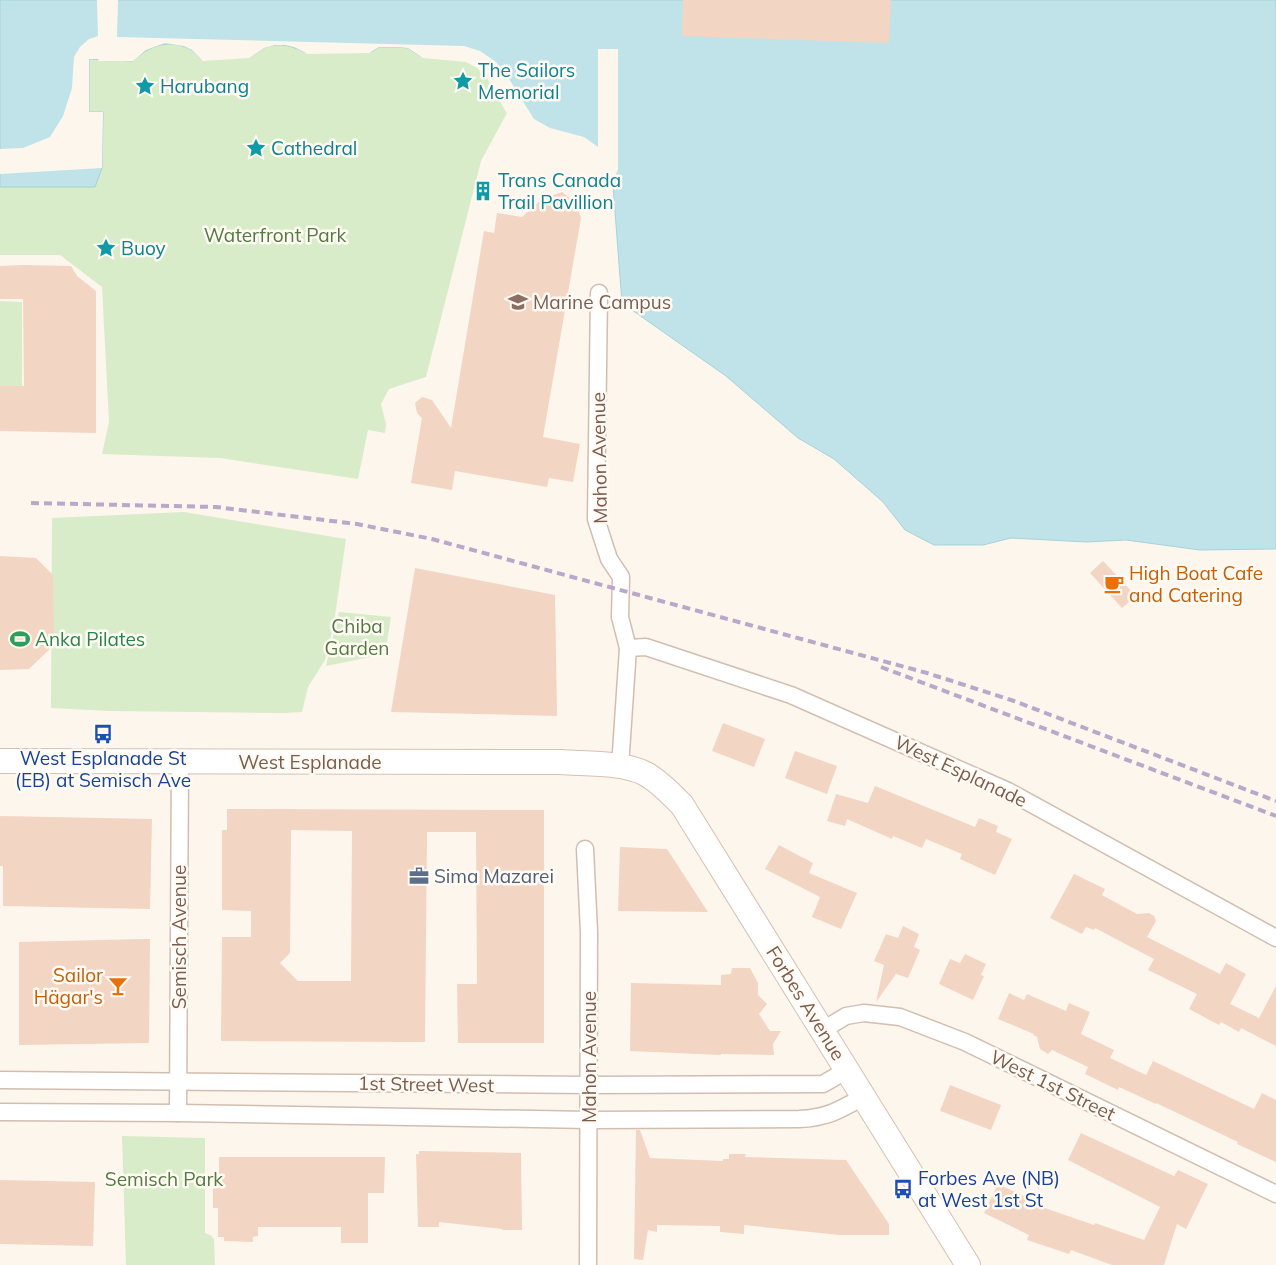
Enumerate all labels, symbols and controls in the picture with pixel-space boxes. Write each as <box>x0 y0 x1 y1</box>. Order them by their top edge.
place label: The Sailors Memorial <box>478 58 575 104</box>
place icon: The Sailors Memorial <box>452 70 474 92</box>
place label: Harubang <box>160 74 249 98</box>
place icon: Harubang <box>134 75 156 97</box>
place label: Cathedral <box>271 136 357 160</box>
place icon: Cathedral <box>245 137 267 159</box>
place label: Trans Canada Trail Pavillion <box>498 168 621 214</box>
building icon: Trans Canada Trail Pavillion <box>472 180 494 202</box>
park label: Waterfront Park <box>204 223 346 247</box>
place label: Buoy <box>121 236 166 260</box>
place icon: Buoy <box>95 237 117 259</box>
place label: Marine Campus <box>533 290 671 314</box>
school or university icon: Marine Campus <box>507 291 529 313</box>
street label: Mahon Avenue <box>586 392 612 524</box>
place label: High Boat Cafe and Catering <box>1129 561 1263 607</box>
cafe icon: High Boat Cafe and Catering <box>1103 573 1125 595</box>
park label: Chiba Garden <box>325 614 389 660</box>
place label: Anka Pilates <box>35 627 145 651</box>
sports icon: Anka Pilates <box>9 628 31 650</box>
bus stop icon: West Esplanade St (EB) at Semisch Ave <box>92 723 114 745</box>
street label: West Esplanade <box>891 730 1031 812</box>
place label: West Esplanade St (EB) at Semisch Ave <box>15 746 191 792</box>
street label: West Esplanade <box>238 750 382 774</box>
place label: Sima Mazarei <box>434 864 554 888</box>
street label: Semisch Avenue <box>167 865 191 1009</box>
office icon: Sima Mazarei <box>408 865 430 887</box>
street label: Forbes Avenue <box>761 941 851 1065</box>
place label: Sailor Hägar's <box>34 963 103 1009</box>
bar icon: Sailor Hägar's <box>107 975 129 997</box>
street label: Mahon Avenue <box>577 991 601 1123</box>
street label: West 1st Street <box>987 1044 1120 1126</box>
street label: 1st Street West <box>358 1071 495 1097</box>
place label: Forbes Ave (NB) at West 1st St <box>918 1166 1060 1212</box>
park label: Semisch Park <box>105 1167 223 1191</box>
bus stop icon: Forbes Ave (NB) at West 1st St <box>892 1178 914 1200</box>

